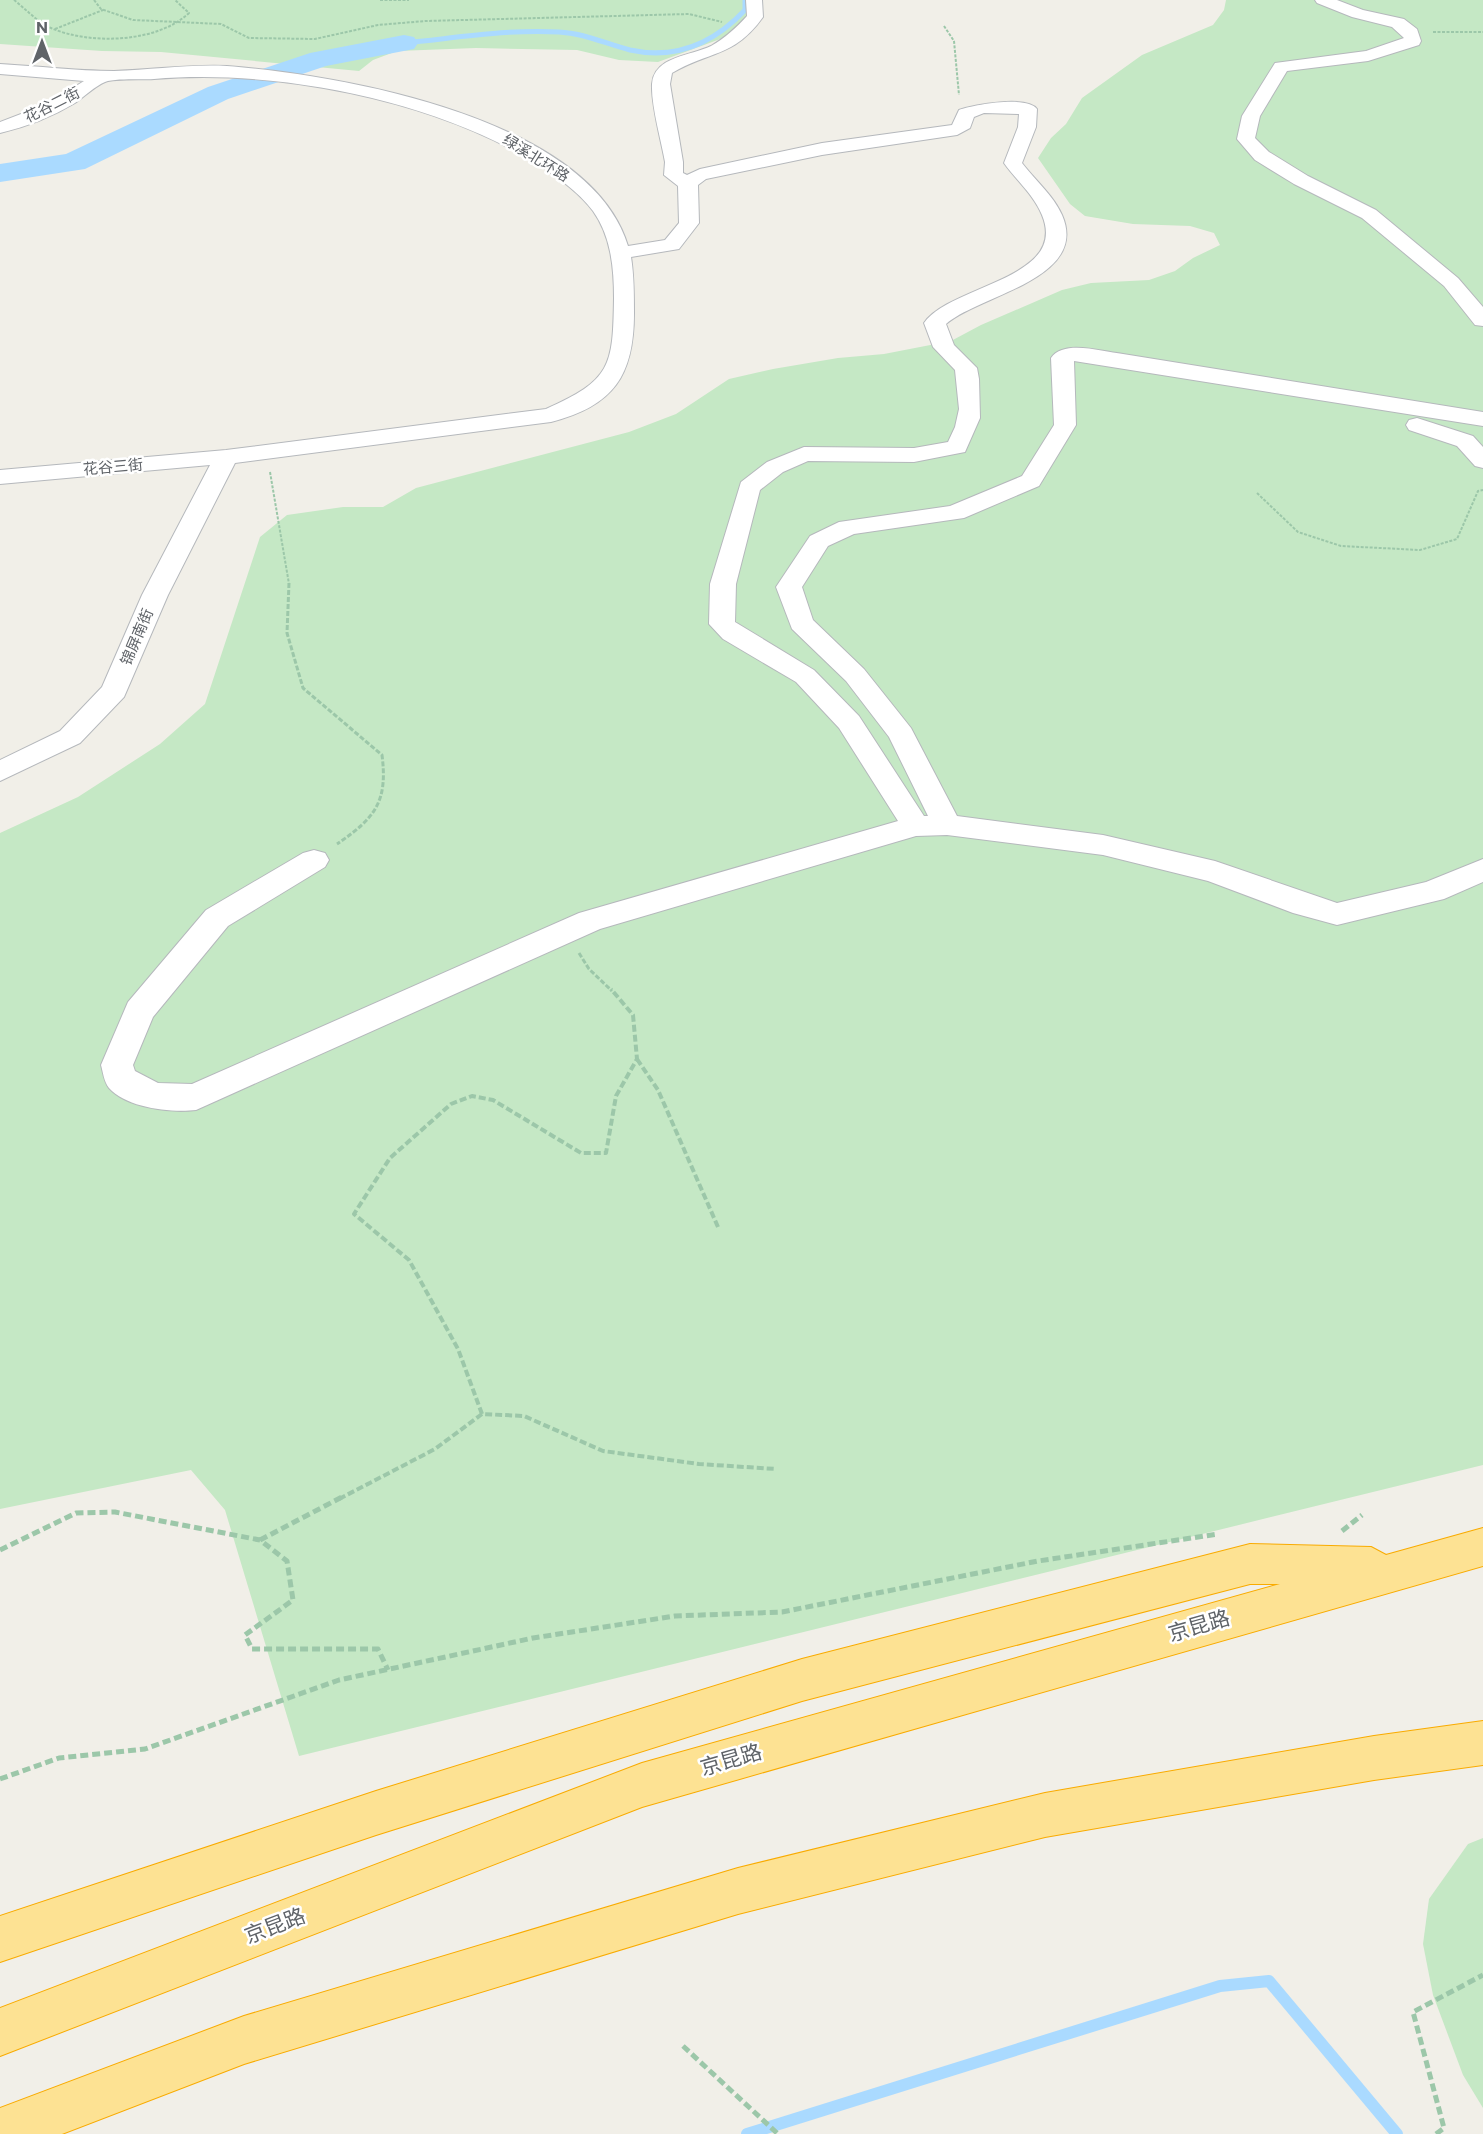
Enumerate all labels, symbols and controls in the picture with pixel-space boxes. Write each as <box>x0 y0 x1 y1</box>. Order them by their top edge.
north arrow <box>12 12 72 72</box>
text: N <box>36 17 48 36</box>
street label: 花谷二街 <box>21 82 82 126</box>
street label: 绿溪北环路 <box>500 130 573 185</box>
street label: 花谷三街 <box>82 454 144 478</box>
street label: 锦屏南街 <box>116 605 156 668</box>
street label: 京昆路 <box>1165 1604 1232 1645</box>
street label: 京昆路 <box>697 1738 764 1779</box>
street label: 京昆路 <box>241 1902 308 1948</box>

